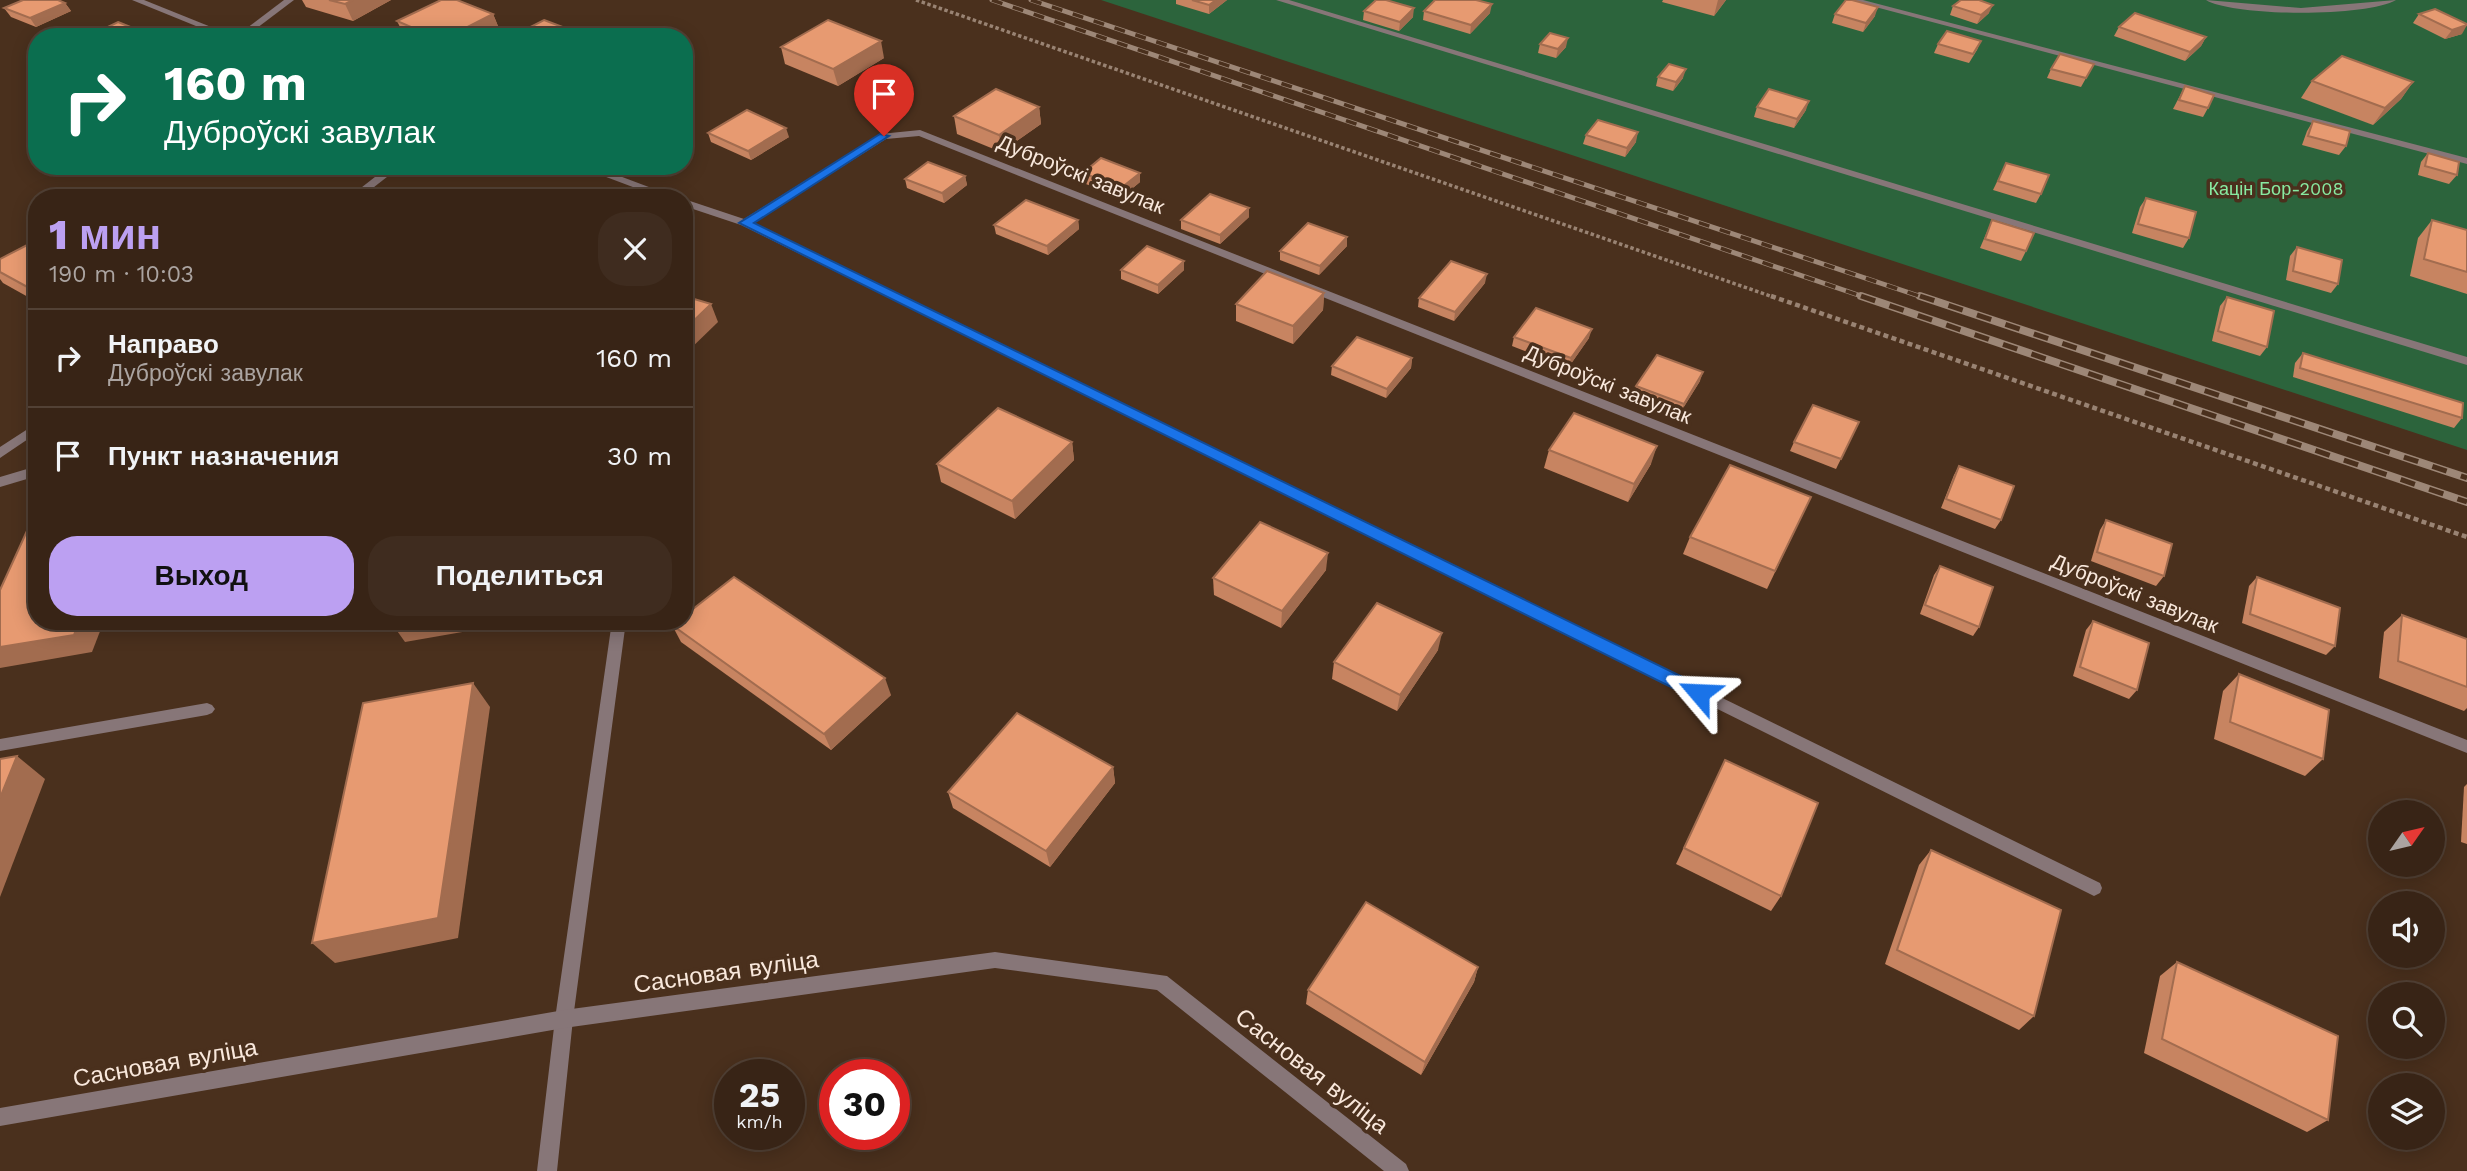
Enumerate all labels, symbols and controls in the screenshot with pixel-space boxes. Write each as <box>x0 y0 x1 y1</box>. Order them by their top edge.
text: 160 m <box>164 54 307 112</box>
icon: right <box>49 56 140 147</box>
pin <box>854 64 914 136</box>
icon: arrive <box>865 75 903 113</box>
text: Дуброўскі завулак <box>164 113 435 151</box>
street label: Дуброўскі завулак <box>994 129 1169 219</box>
park label: Кацін Бор-2008 <box>2208 178 2344 199</box>
text: 1 мин <box>49 210 161 259</box>
button: close <box>598 212 672 286</box>
text: 190 m · 10:03 <box>49 261 194 288</box>
text: Направо <box>108 329 219 359</box>
icon: right <box>49 339 87 377</box>
street label: Дуброўскі завулак <box>1521 339 1696 429</box>
text: 160 m <box>596 343 672 373</box>
text: Дуброўскі завулак <box>108 360 303 387</box>
icon: arrive <box>49 437 87 475</box>
text: Пункт назначения <box>108 441 339 471</box>
text: 30 m <box>607 441 672 471</box>
button: Выход <box>49 536 354 616</box>
button: Поделиться <box>368 536 672 616</box>
street label: Дуброўскі завулак <box>2048 548 2223 638</box>
position arrow <box>1662 656 1736 730</box>
north arrow <box>2368 800 2445 877</box>
map controls <box>2368 800 2445 1150</box>
button: sound <box>2368 891 2445 968</box>
street label: Сасновая вуліца <box>632 945 821 999</box>
button: search <box>2368 982 2445 1059</box>
street label: Сасновая вуліца <box>1230 1002 1395 1140</box>
street label: Сасновая вуліца <box>71 1033 260 1093</box>
speed limit sign: 30 <box>819 1059 910 1150</box>
button: layers <box>2368 1073 2445 1150</box>
text: 25 <box>739 1074 780 1116</box>
text: km/h <box>736 1111 783 1132</box>

